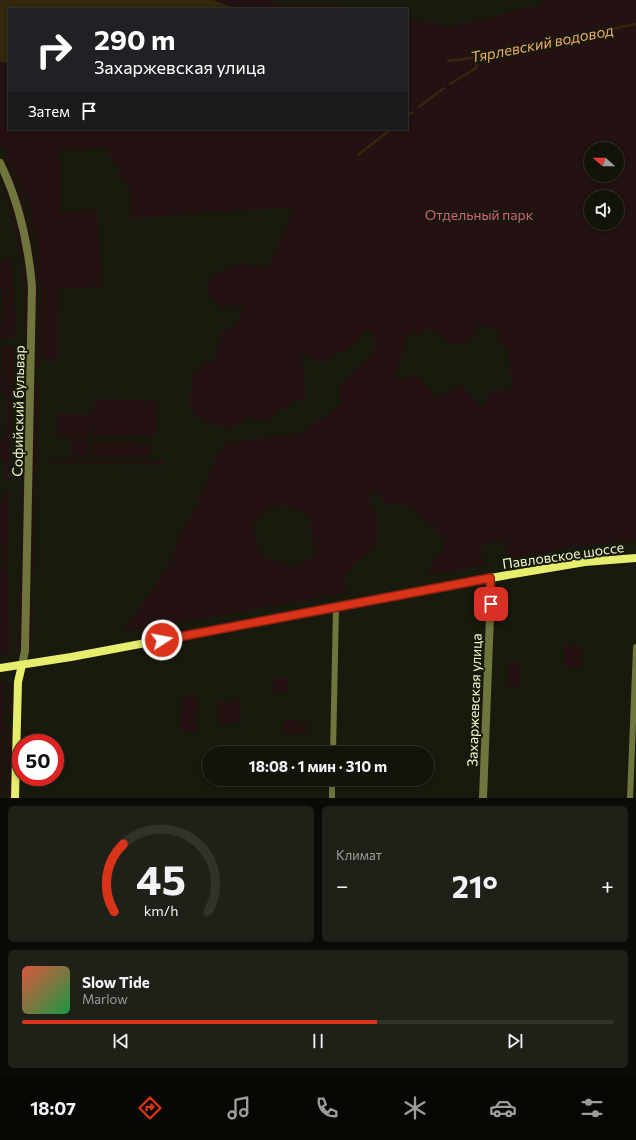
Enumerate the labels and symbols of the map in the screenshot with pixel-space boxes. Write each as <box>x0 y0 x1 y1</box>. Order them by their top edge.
water label: Тярлевский водовод <box>469 20 615 66</box>
north arrow <box>584 142 624 182</box>
park label: Отдельный парк <box>425 206 534 223</box>
street label: Софийский бульвар <box>8 345 28 477</box>
street label: Павловское шоссе <box>501 538 625 572</box>
pin <box>474 587 508 621</box>
position arrow <box>141 619 183 661</box>
street label: Захаржевская улица <box>463 633 485 767</box>
speed limit sign: 50 <box>12 734 64 786</box>

